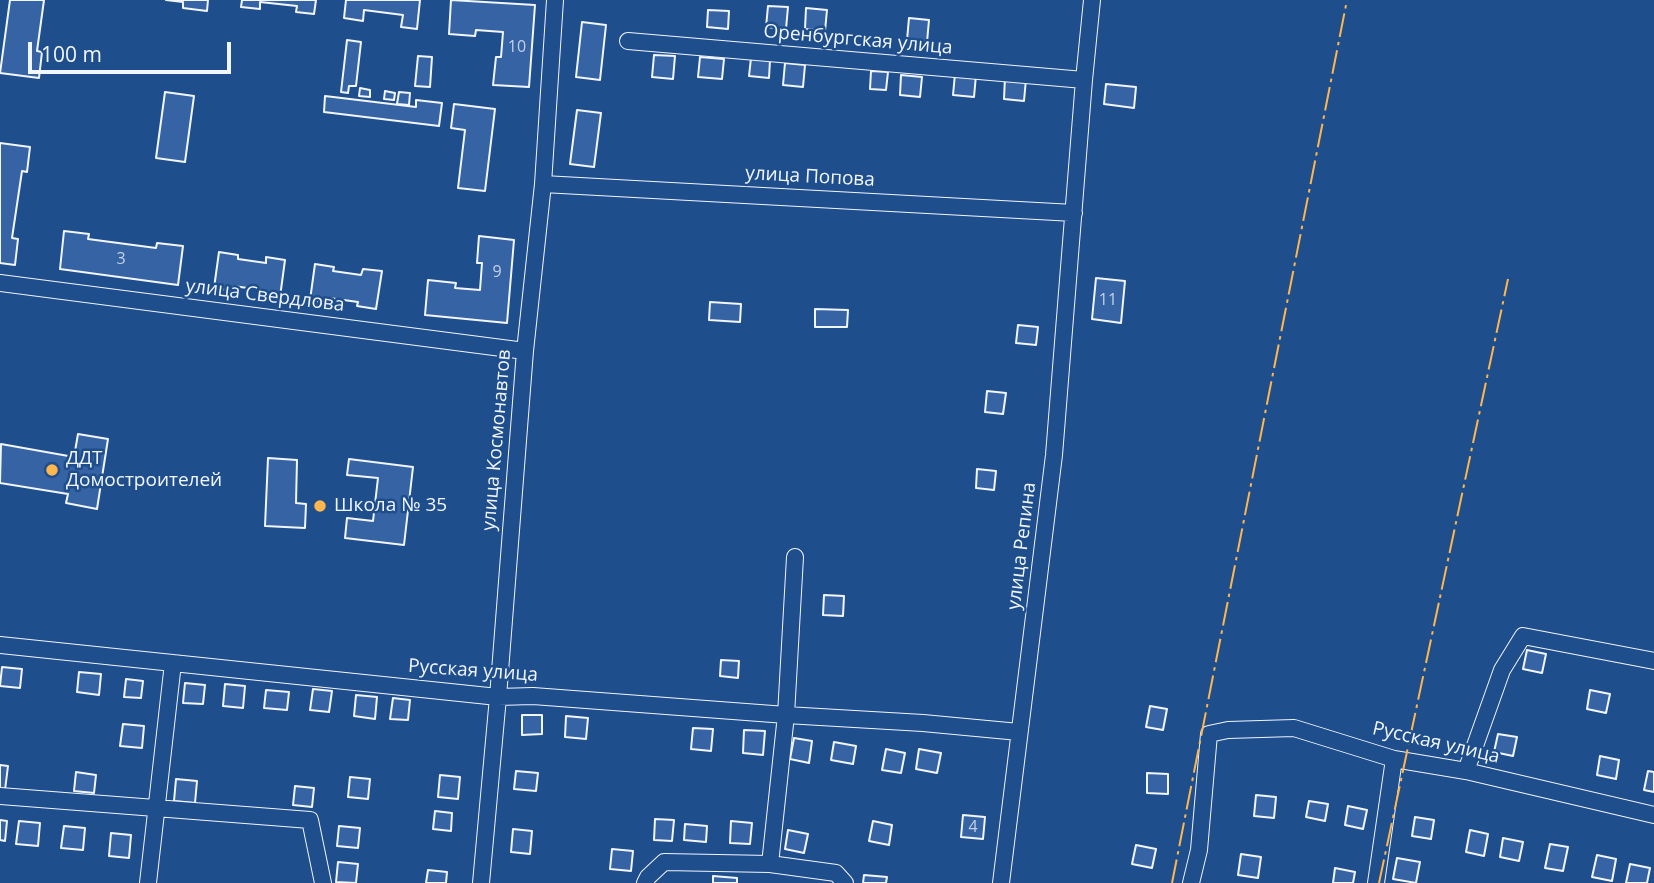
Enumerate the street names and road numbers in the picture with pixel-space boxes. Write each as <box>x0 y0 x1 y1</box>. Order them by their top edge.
street label: Оренбургская улица <box>763 20 953 60</box>
street label: улица Попова <box>745 162 875 192</box>
street label: улица Свердлова <box>184 275 346 317</box>
street label: улица Космонавтов <box>478 348 516 532</box>
street label: улица Репина <box>1003 481 1041 611</box>
street label: Русская улица <box>407 655 539 687</box>
street label: Русская улица <box>1370 717 1502 769</box>

